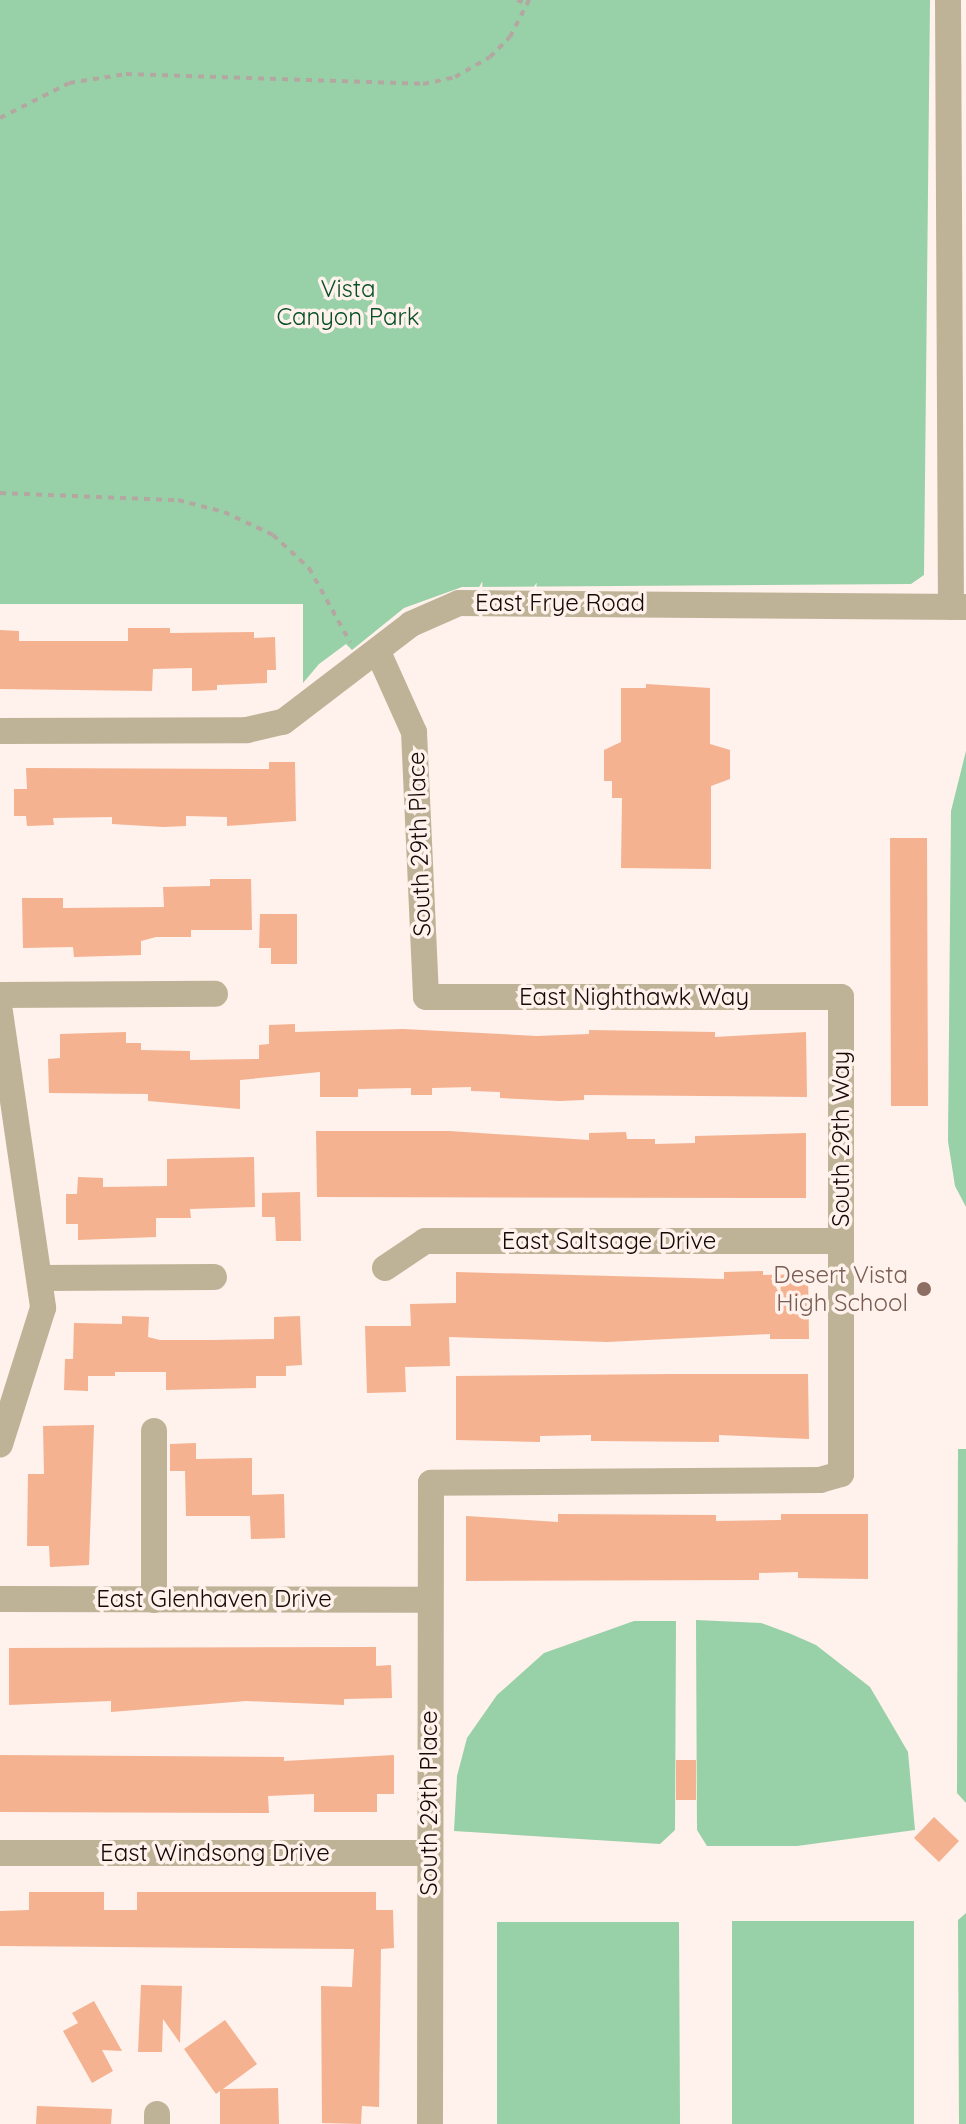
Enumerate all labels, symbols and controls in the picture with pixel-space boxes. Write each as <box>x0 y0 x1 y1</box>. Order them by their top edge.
park label: Vista Canyon Park <box>276 275 420 331</box>
street label: East Frye Road <box>475 589 645 617</box>
street label: South 29th Place <box>401 751 437 937</box>
street label: East Nighthawk Way <box>519 983 749 1011</box>
street label: South 29th Way <box>827 1051 855 1227</box>
street label: East Saltsage Drive <box>502 1227 716 1255</box>
place label: Desert Vista High School <box>773 1261 908 1317</box>
marker: Desert Vista High School <box>915 1280 933 1298</box>
street label: East Glenhaven Drive <box>96 1585 332 1613</box>
street label: South 29th Place <box>415 1710 443 1896</box>
street label: East Windsong Drive <box>100 1839 330 1867</box>

